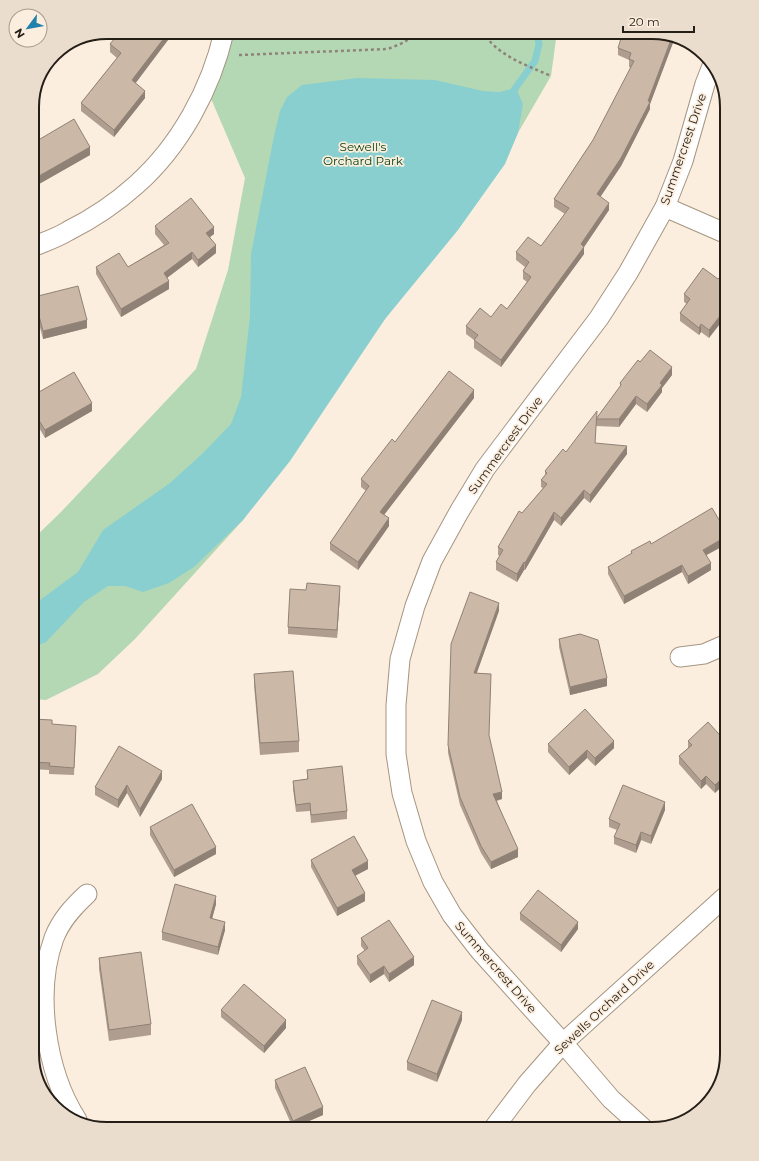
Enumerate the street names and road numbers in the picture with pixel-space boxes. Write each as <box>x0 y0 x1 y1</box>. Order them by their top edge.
street label: Summercrest Drive <box>657 91 709 207</box>
street label: Summercrest Drive <box>465 393 545 497</box>
street label: Summercrest Drive <box>452 918 540 1016</box>
street label: Sewells Orchard Drive <box>551 957 657 1057</box>

